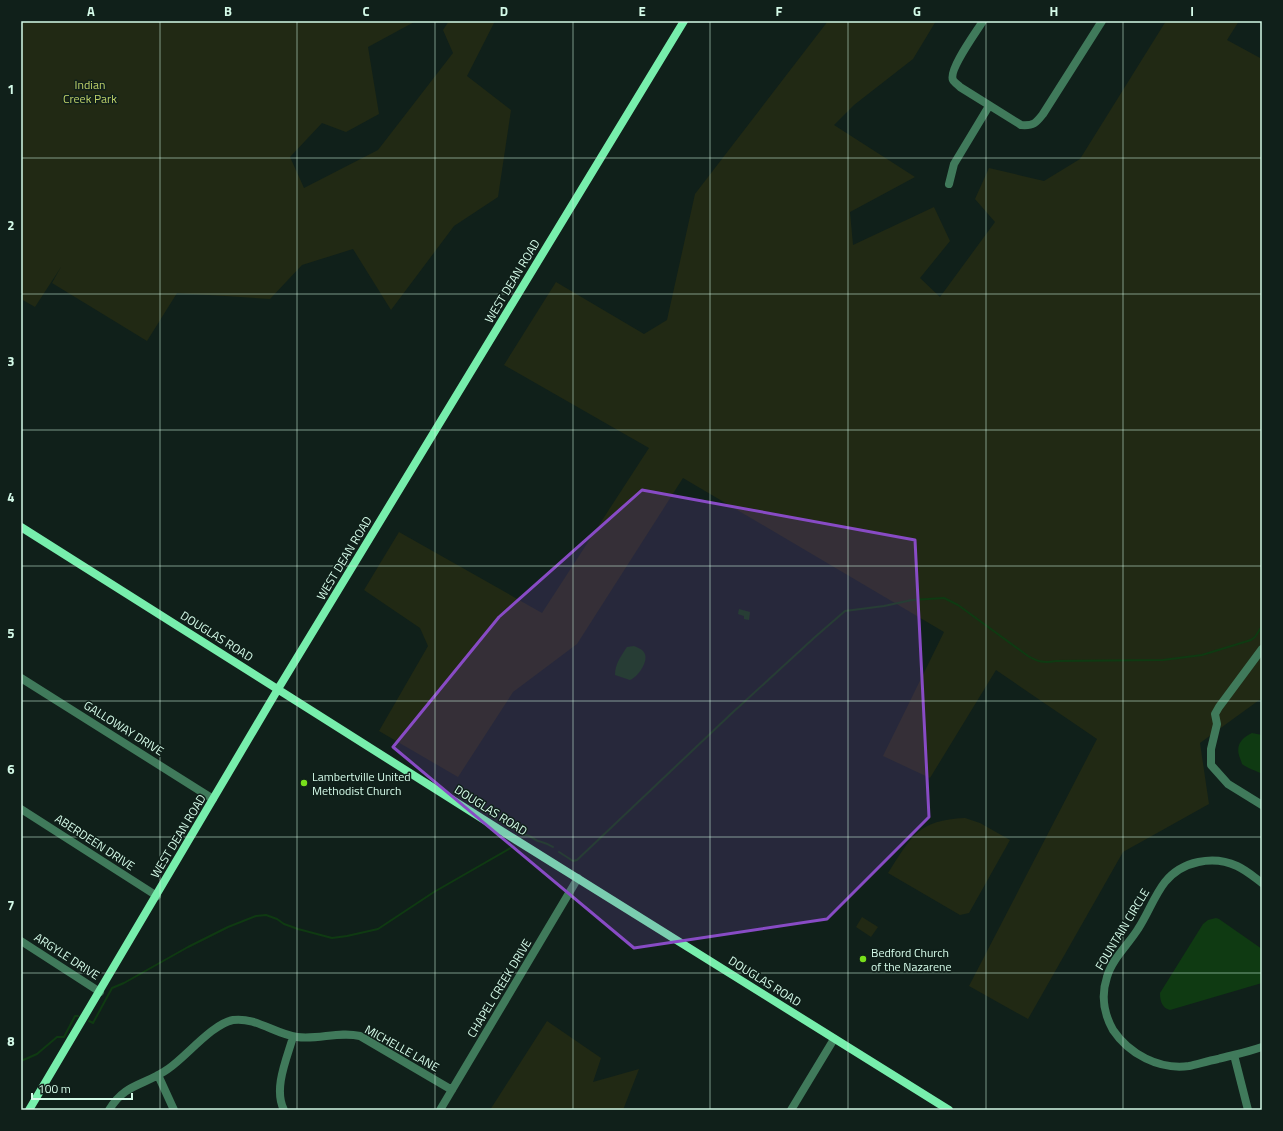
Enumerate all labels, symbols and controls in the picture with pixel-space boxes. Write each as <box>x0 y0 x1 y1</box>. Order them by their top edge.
text: A <box>87 1 95 21</box>
text: B <box>224 1 232 21</box>
text: C <box>362 1 370 21</box>
text: D <box>500 1 508 21</box>
text: E <box>638 1 646 21</box>
text: F <box>776 1 783 21</box>
text: G <box>913 1 921 21</box>
text: H <box>1050 1 1058 21</box>
text: I <box>1190 1 1194 21</box>
park label: Indian Creek Park <box>63 75 117 108</box>
text: 1 <box>7 79 15 99</box>
text: 2 <box>7 215 15 235</box>
street label: WEST DEAN ROAD <box>479 235 545 327</box>
text: 3 <box>7 351 15 371</box>
text: 4 <box>7 487 15 507</box>
street label: WEST DEAN ROAD <box>311 512 377 604</box>
street label: DOUGLAS ROAD <box>177 606 257 666</box>
text: 5 <box>7 623 15 643</box>
street label: GALLOWAY DRIVE <box>80 696 168 760</box>
text: 6 <box>7 759 15 779</box>
place label: Lambertville United Methodist Church <box>312 767 411 800</box>
marker: Lambertville United Methodist Church <box>299 778 309 788</box>
street label: DOUGLAS ROAD <box>451 780 531 840</box>
street label: WEST DEAN ROAD <box>145 790 211 882</box>
street label: ABERDEEN DRIVE <box>51 809 139 875</box>
street label: FOUNTAIN CIRCLE <box>1090 884 1154 973</box>
text: 7 <box>7 895 15 915</box>
street label: ARGYLE DRIVE <box>30 928 104 985</box>
street label: CHAPEL CREEK DRIVE <box>462 935 536 1041</box>
place label: Bedford Church of the Nazarene <box>871 943 952 976</box>
street label: DOUGLAS ROAD <box>725 951 805 1011</box>
marker: Bedford Church of the Nazarene <box>858 954 868 964</box>
street label: MICHELLE LANE <box>361 1020 443 1077</box>
text: 8 <box>7 1031 15 1051</box>
scale bar <box>32 1075 132 1101</box>
text: 100 m <box>38 1079 71 1098</box>

